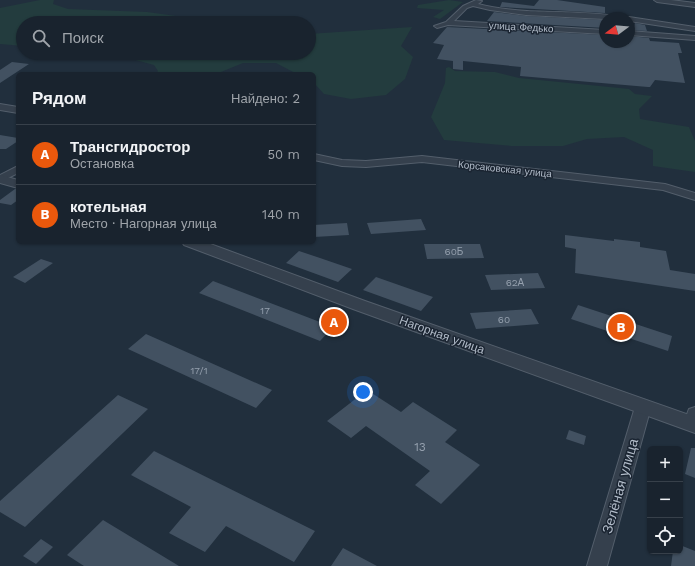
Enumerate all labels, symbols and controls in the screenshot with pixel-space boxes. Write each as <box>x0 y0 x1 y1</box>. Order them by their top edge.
north arrow <box>599 12 635 48</box>
search box <box>16 16 316 60</box>
street label: улица Федько <box>488 20 554 34</box>
icon: search <box>30 27 52 49</box>
text: Поиск <box>62 29 104 47</box>
text: Рядом <box>32 88 87 108</box>
text: Найдено: 2 <box>231 91 300 106</box>
text: Трансгидростор <box>70 138 190 156</box>
text: A <box>41 147 49 162</box>
text: 50 m <box>268 147 300 162</box>
text: Остановка <box>70 156 134 171</box>
street label: Корсаковская улица <box>458 159 553 179</box>
text: котельная <box>70 198 147 216</box>
text: B <box>41 207 49 222</box>
text: 140 m <box>262 207 300 222</box>
text: Место · Нагорная улица <box>70 216 217 231</box>
house number: 60Б <box>445 246 464 257</box>
house number: 62А <box>506 277 525 288</box>
house number: 17 <box>260 305 270 316</box>
pin: A <box>321 307 347 337</box>
pin: B <box>608 312 634 342</box>
street label: Нагорная улица <box>397 313 487 357</box>
house number: 60 <box>498 314 510 325</box>
house number: 17/1 <box>190 365 208 376</box>
your location <box>353 382 373 402</box>
street label: Зелёная улица <box>599 436 641 535</box>
house number: 13 <box>414 440 426 454</box>
map controls <box>647 446 683 554</box>
button: + <box>647 446 683 482</box>
button: − <box>647 482 683 518</box>
button: locate <box>647 518 683 554</box>

